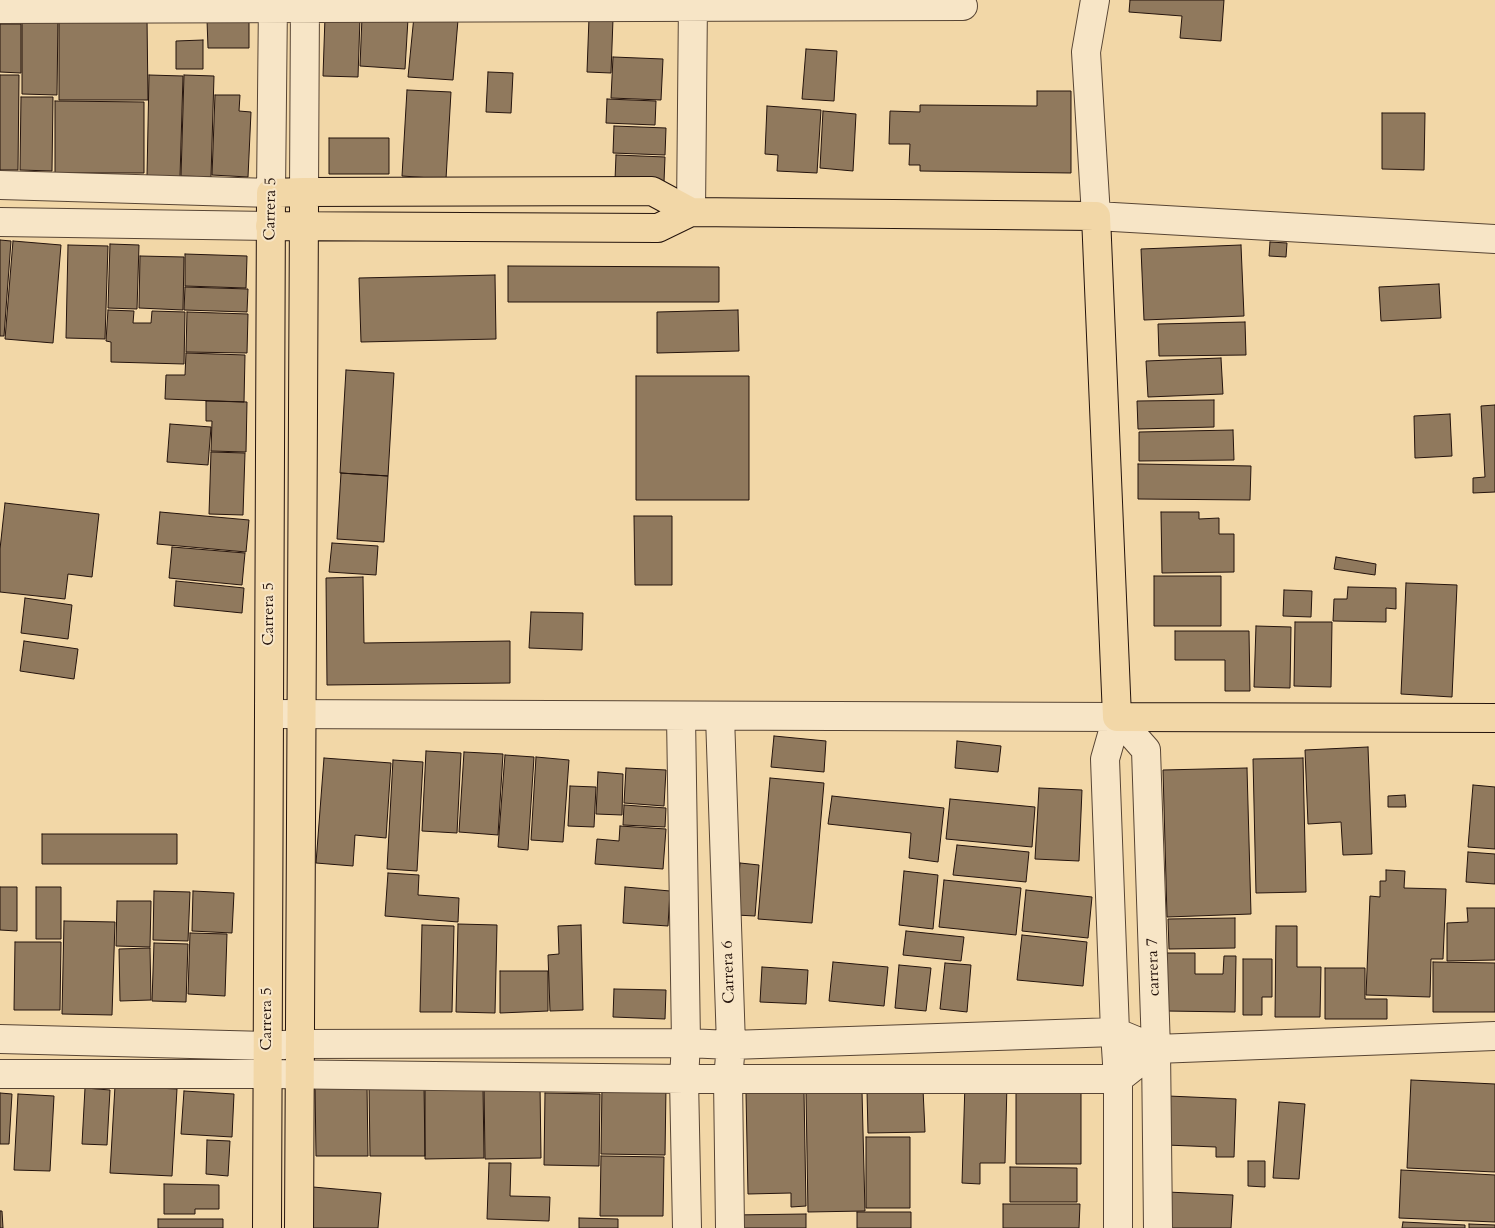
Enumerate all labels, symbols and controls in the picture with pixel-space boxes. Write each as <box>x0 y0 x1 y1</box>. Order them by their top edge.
street label: Carrera 5 <box>261 177 281 241</box>
street label: Carrera 5 <box>259 582 279 646</box>
street label: carrera 7 <box>1143 937 1165 997</box>
street label: Carrera 6 <box>718 940 740 1004</box>
street label: Carrera 5 <box>257 987 277 1051</box>

